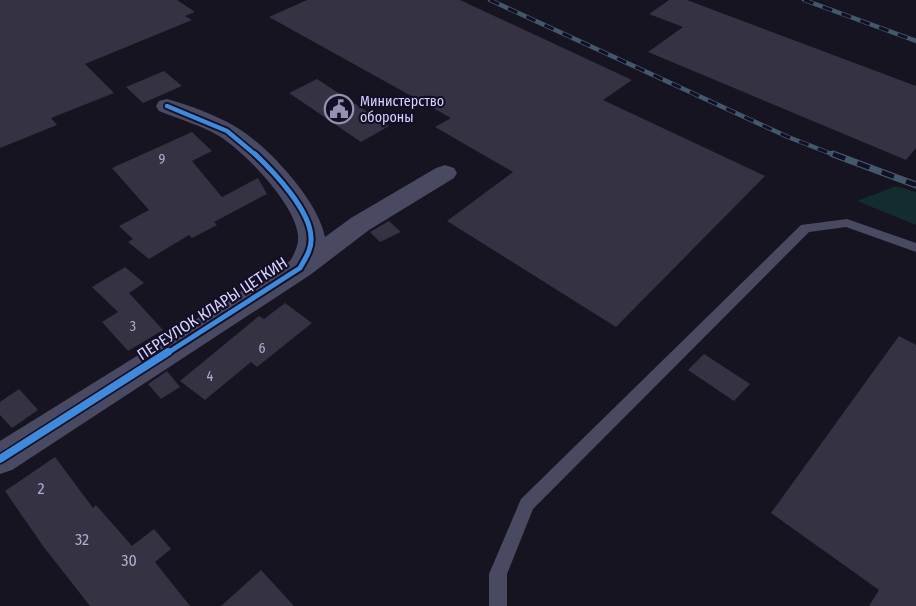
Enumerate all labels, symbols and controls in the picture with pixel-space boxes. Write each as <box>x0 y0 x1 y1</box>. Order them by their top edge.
public building icon: Министерство обороны <box>323 93 355 125</box>
place label: Министерство обороны <box>360 93 444 126</box>
house number: 9 <box>159 151 166 168</box>
street label: ПЕРЕУЛОК КЛАРЫ ЦЕТКИН <box>134 253 291 364</box>
house number: 3 <box>130 318 136 335</box>
house number: 6 <box>259 340 266 357</box>
house number: 4 <box>207 368 214 385</box>
house number: 2 <box>37 479 45 498</box>
house number: 32 <box>75 530 89 549</box>
house number: 30 <box>121 551 137 570</box>

